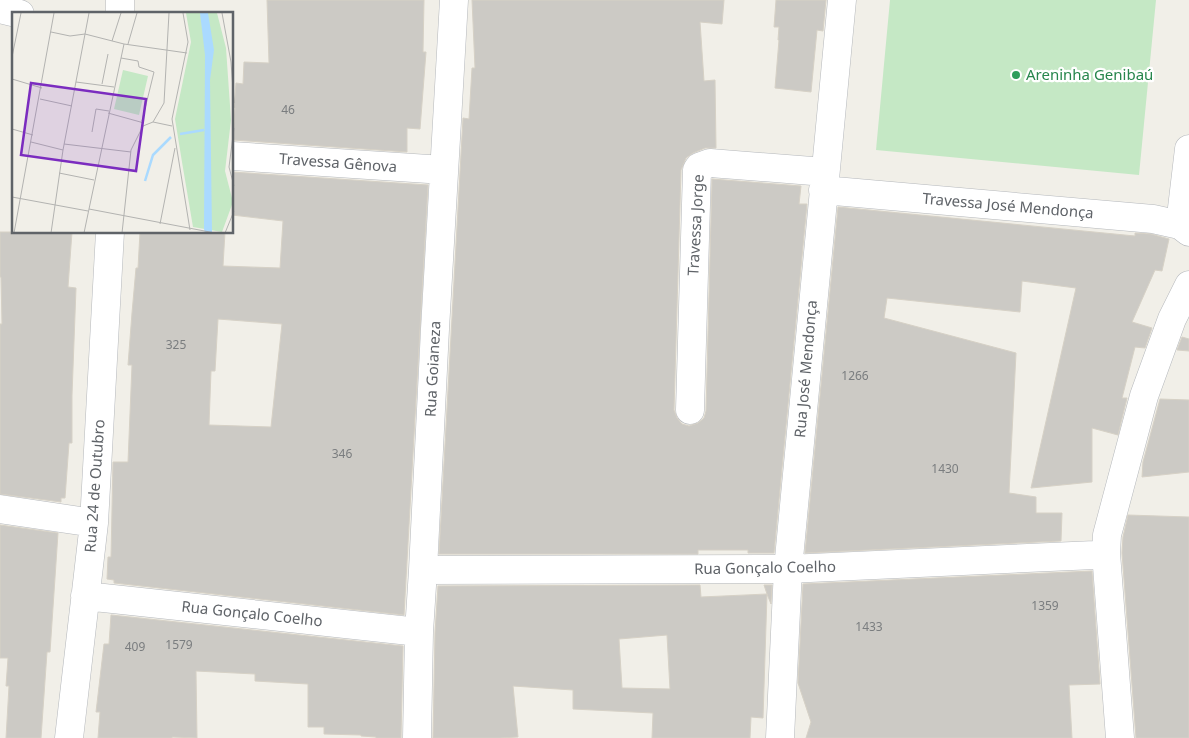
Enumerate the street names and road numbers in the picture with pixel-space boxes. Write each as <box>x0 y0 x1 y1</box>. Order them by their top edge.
street label: Travessa Gênova <box>278 148 398 176</box>
street label: Travessa Jorge <box>682 174 708 276</box>
street label: Travessa José Mendonça <box>922 188 1095 222</box>
street label: Rua José Mendonça <box>789 299 821 439</box>
street label: Rua Goianeza <box>419 320 445 418</box>
street label: Rua 24 de Outubro <box>79 419 109 553</box>
street label: Rua Gonçalo Coelho <box>694 556 836 578</box>
street label: Rua Gonçalo Coelho <box>181 596 324 630</box>

